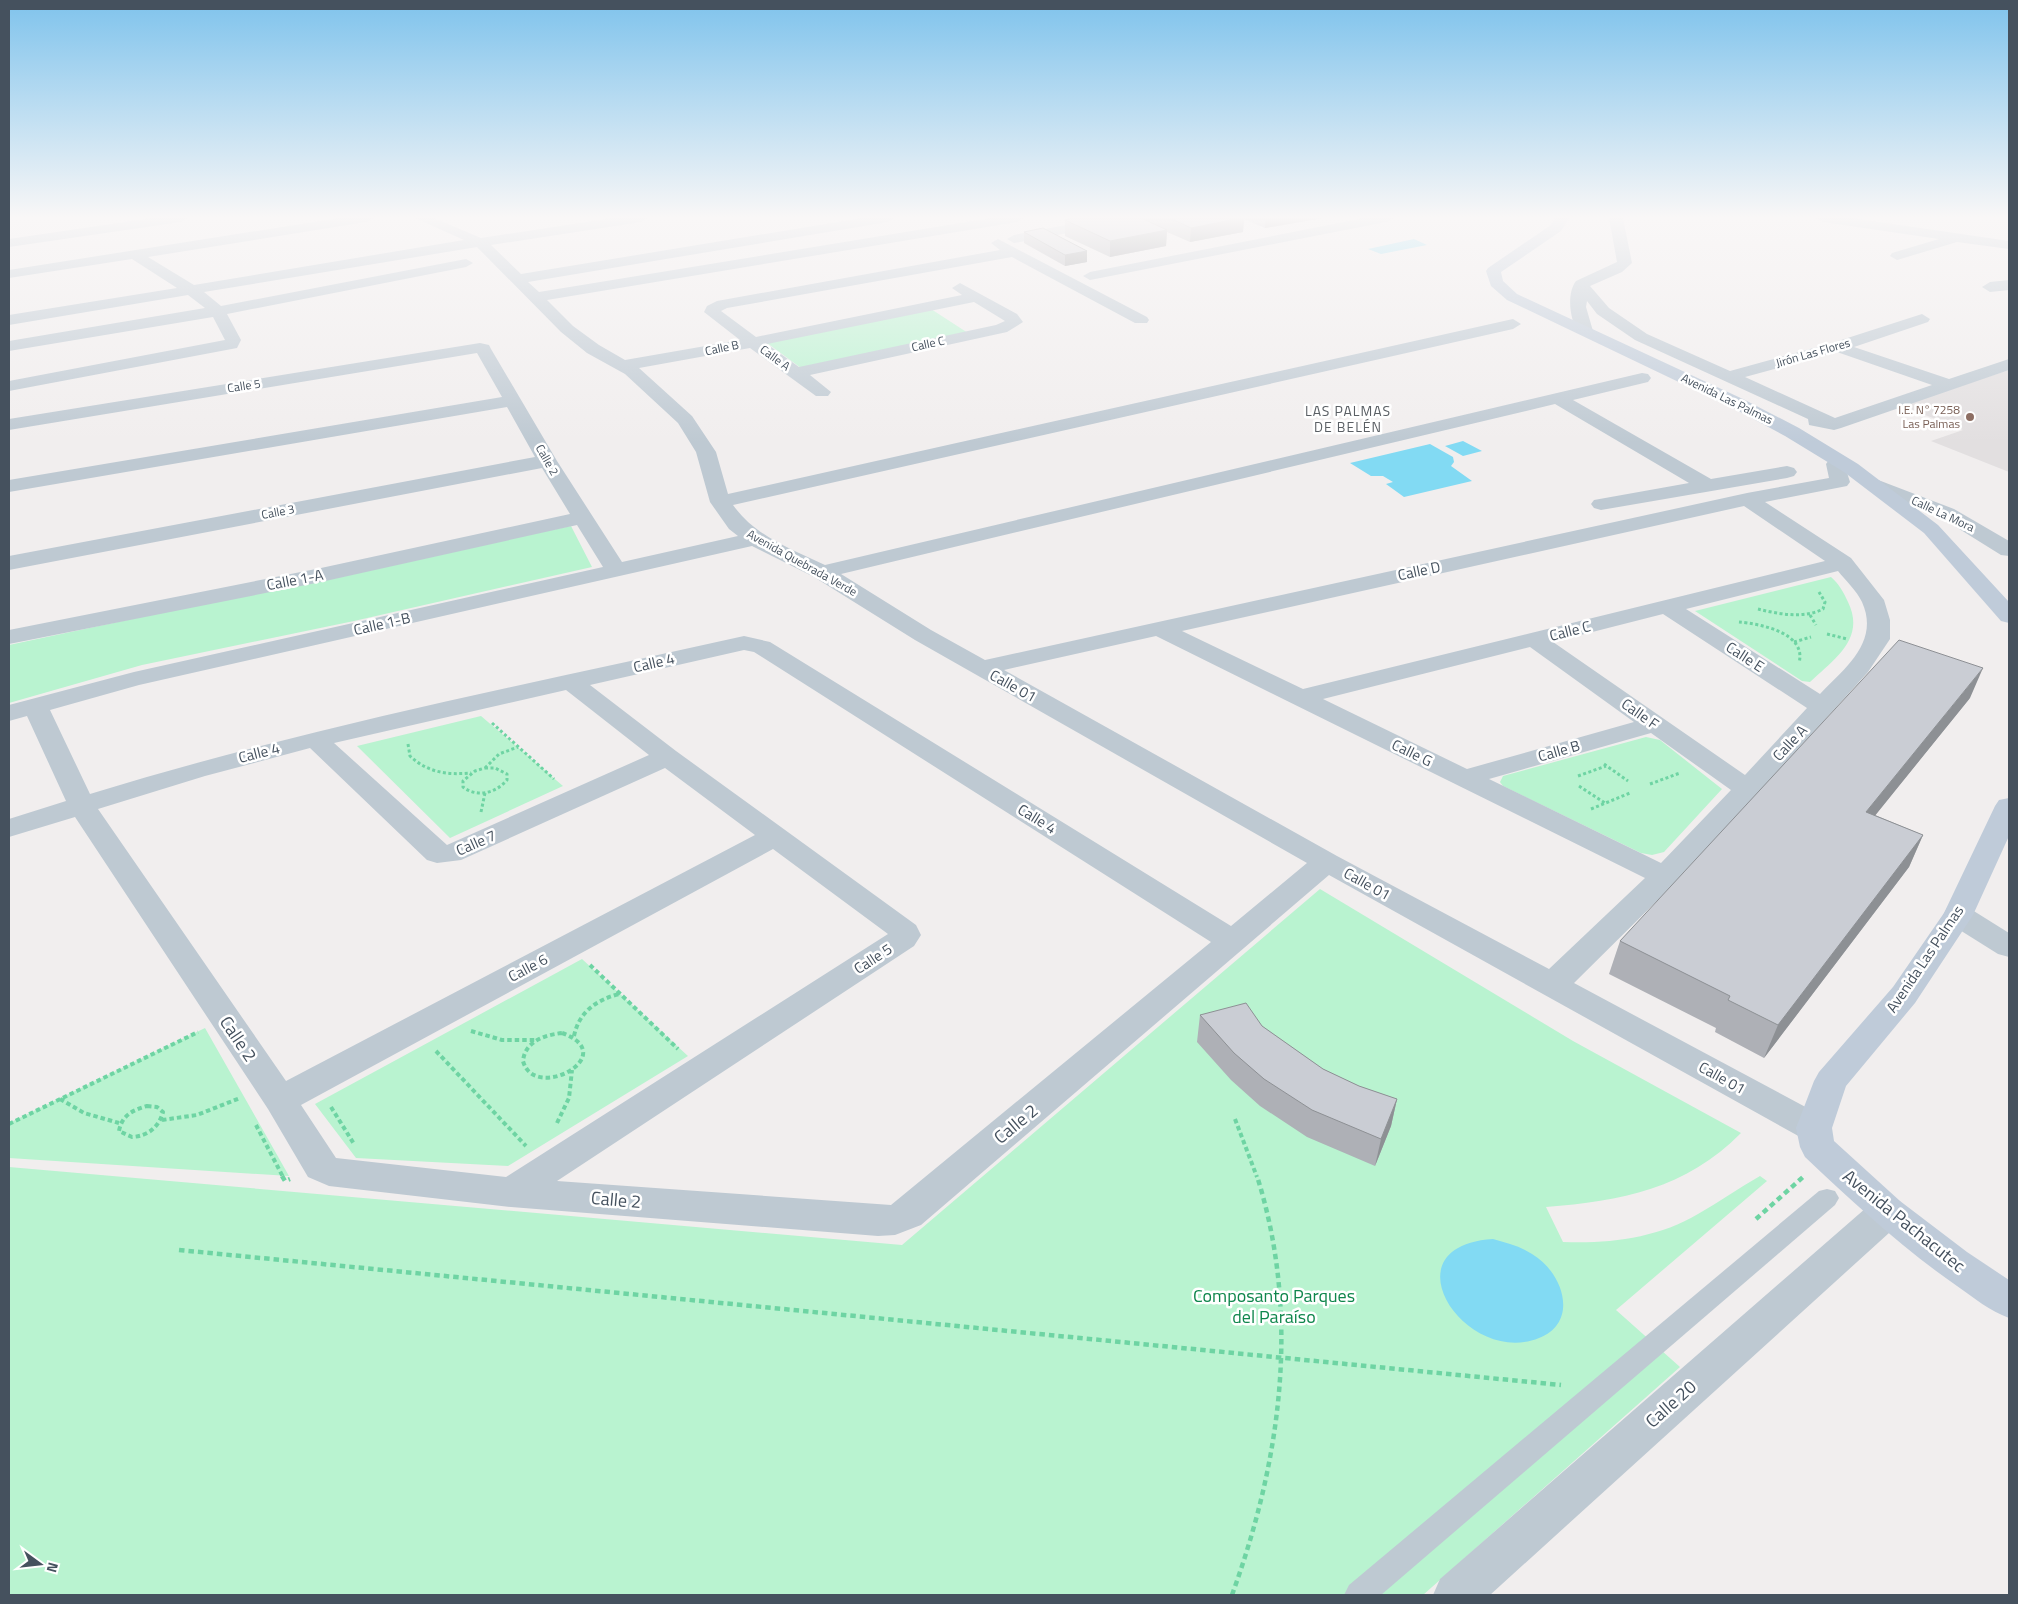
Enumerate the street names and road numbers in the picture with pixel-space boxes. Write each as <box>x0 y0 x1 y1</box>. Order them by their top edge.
street label: Calle C <box>910 331 947 356</box>
street label: Jirón Las Flores <box>1773 333 1853 372</box>
street label: Calle B <box>703 335 741 360</box>
street label: Calle A <box>756 340 795 375</box>
street label: Avenida Las Palmas <box>1678 368 1777 429</box>
street label: Calle 5 <box>226 373 262 398</box>
street label: Calle 2 <box>531 440 564 479</box>
street label: Calle La Mora <box>1909 491 1978 536</box>
street label: Calle 3 <box>260 499 296 524</box>
street label: Avenida Quebrada Verde <box>744 524 861 601</box>
street label: Calle D <box>1395 555 1442 586</box>
street label: Calle 1-A <box>265 563 325 596</box>
street label: Calle 1-B <box>351 606 413 641</box>
street label: Calle C <box>1547 614 1593 647</box>
street label: Calle E <box>1721 636 1769 678</box>
street label: Calle 4 <box>631 647 677 678</box>
street label: Calle 01 <box>986 663 1041 708</box>
street label: Calle F <box>1617 692 1664 735</box>
street label: Calle A <box>1767 719 1813 766</box>
street label: Calle G <box>1388 733 1436 772</box>
street label: Calle B <box>1535 734 1583 767</box>
street label: Calle 4 <box>236 736 282 769</box>
street label: Calle 4 <box>1013 798 1061 839</box>
street label: Calle 7 <box>452 824 500 862</box>
street label: Calle 01 <box>1340 861 1395 906</box>
street label: Avenida Las Palmas <box>1880 900 1969 1017</box>
street label: Calle 5 <box>849 938 897 980</box>
street label: Calle 6 <box>504 948 552 988</box>
street label: Calle 2 <box>213 1010 264 1067</box>
street label: Calle 01 <box>1695 1055 1750 1100</box>
street label: Calle 2 <box>988 1097 1044 1150</box>
street label: Avenida Pachacutec <box>1837 1163 1972 1279</box>
street label: Calle 2 <box>590 1184 642 1215</box>
street label: Calle 20 <box>1639 1373 1702 1434</box>

